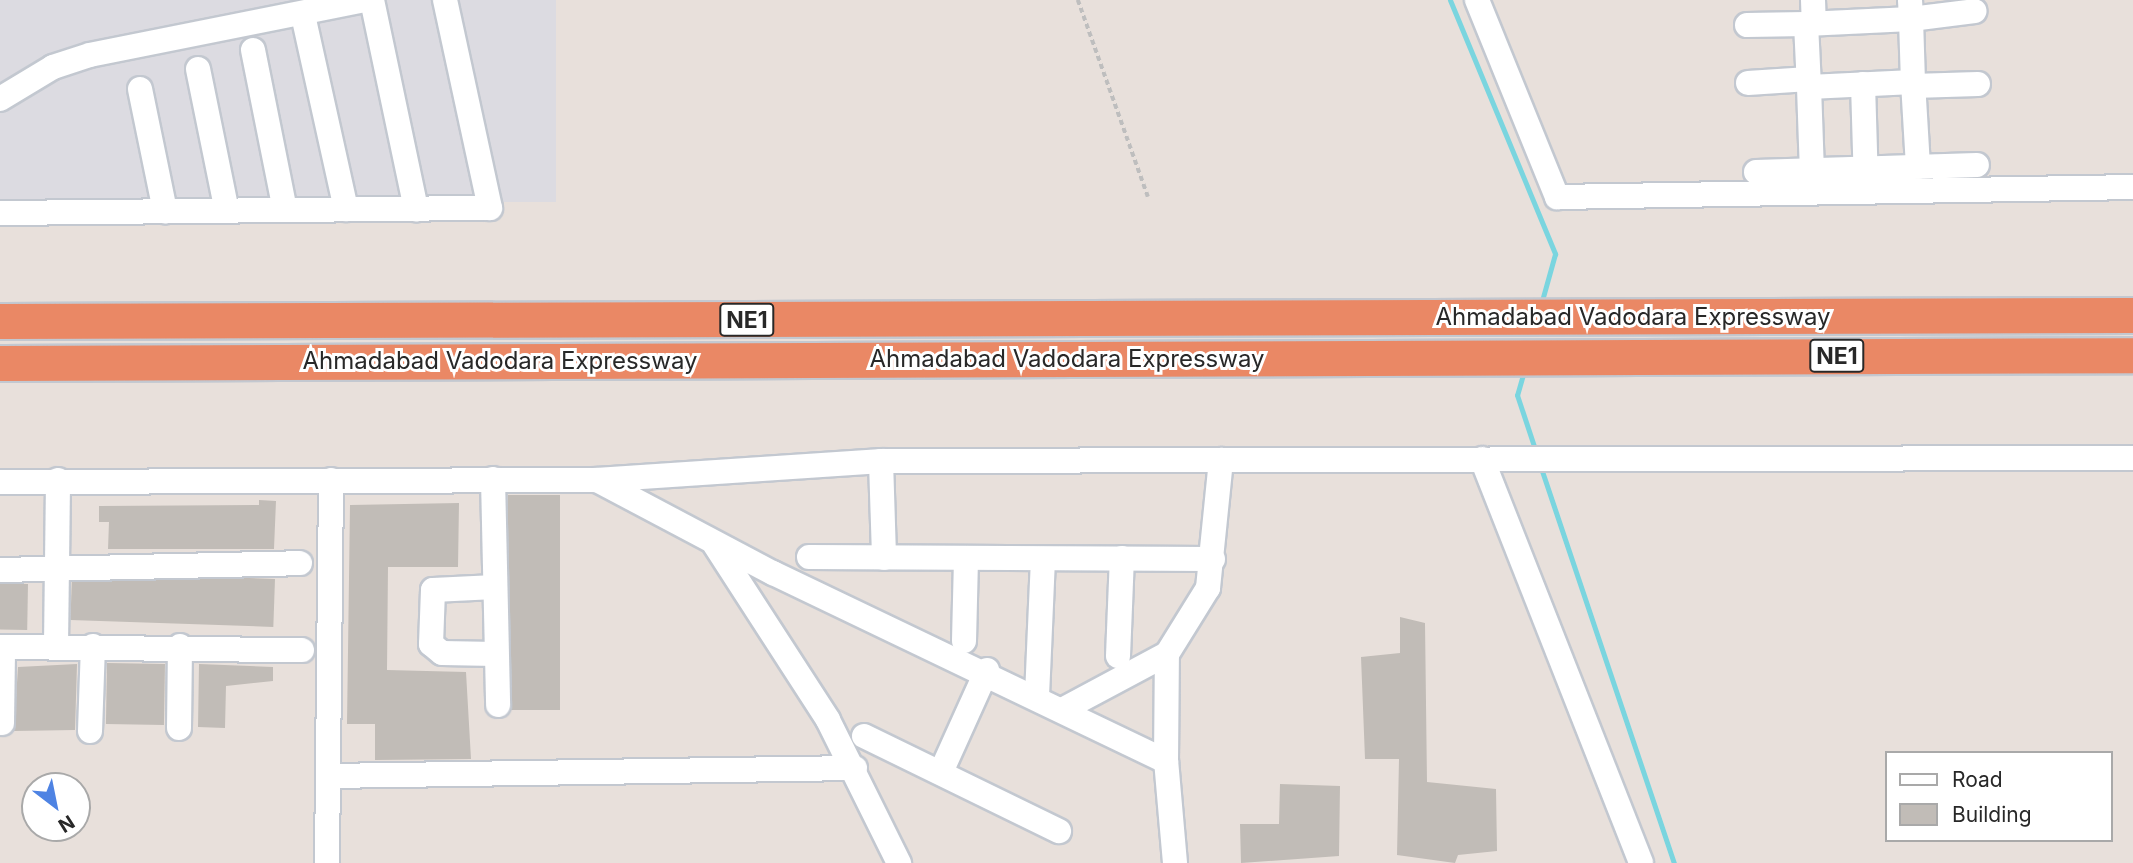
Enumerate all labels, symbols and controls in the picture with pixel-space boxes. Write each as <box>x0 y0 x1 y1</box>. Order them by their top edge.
road number: NE1 <box>719 300 775 340</box>
street label: Ahmadabad Vadodara Expressway <box>1435 303 1831 331</box>
road number: NE1 <box>1809 336 1865 376</box>
street label: Ahmadabad Vadodara Expressway <box>869 345 1265 373</box>
street label: Ahmadabad Vadodara Expressway <box>302 347 698 375</box>
legend <box>1884 751 2112 842</box>
text: Road <box>1952 767 2003 792</box>
north arrow <box>21 772 91 842</box>
text: Building <box>1952 802 2032 827</box>
text: N <box>54 810 79 837</box>

